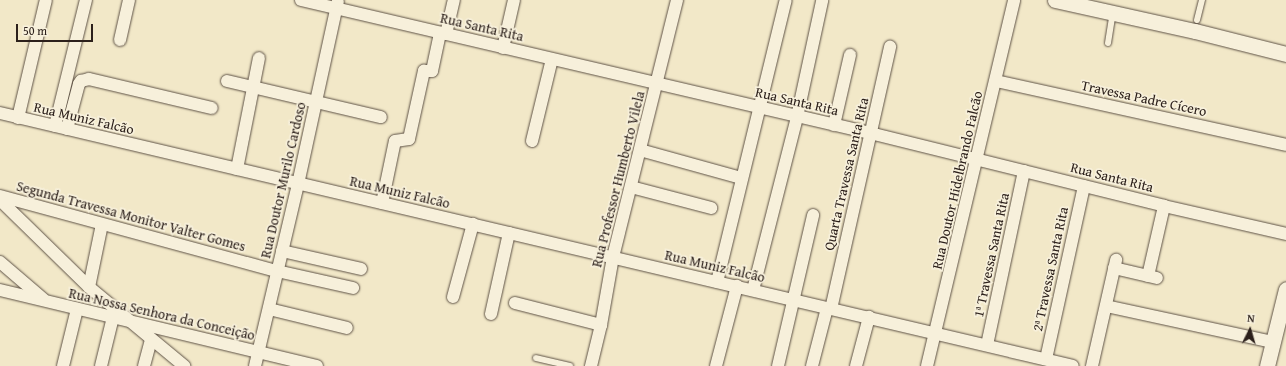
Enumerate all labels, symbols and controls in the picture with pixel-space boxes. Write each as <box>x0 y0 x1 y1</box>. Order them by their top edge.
street label: Rua Santa Rita <box>439 9 525 45</box>
scale bar <box>18 16 95 42</box>
text: 50 m <box>23 22 47 39</box>
street label: Travessa Padre Cícero <box>1080 77 1208 119</box>
street label: Rua Santa Rita <box>754 83 840 119</box>
street label: Rua Professor Humberto Vilela <box>588 89 648 269</box>
street label: Rua Doutor Hidelbrando Falcão <box>928 89 986 271</box>
street label: Quarta Travessa Santa Rita <box>820 96 872 252</box>
street label: Rua Muniz Falcão <box>32 98 136 138</box>
street label: Rua Doutor Murilo Cardoso <box>257 100 309 260</box>
street label: Rua Santa Rita <box>1069 159 1155 195</box>
street label: Rua Muniz Falcão <box>348 172 452 212</box>
street label: Segunda Travessa Monitor Valter Gomes <box>15 177 247 255</box>
street label: 1ª Travessa Santa Rita <box>970 191 1012 319</box>
street label: 2ª Travessa Santa Rita <box>1029 205 1071 333</box>
street label: Rua Muniz Falcão <box>663 246 767 286</box>
street label: Rua Nossa Senhora da Conceição <box>67 284 257 344</box>
north arrow <box>1230 310 1270 350</box>
text: N <box>1247 310 1255 326</box>

